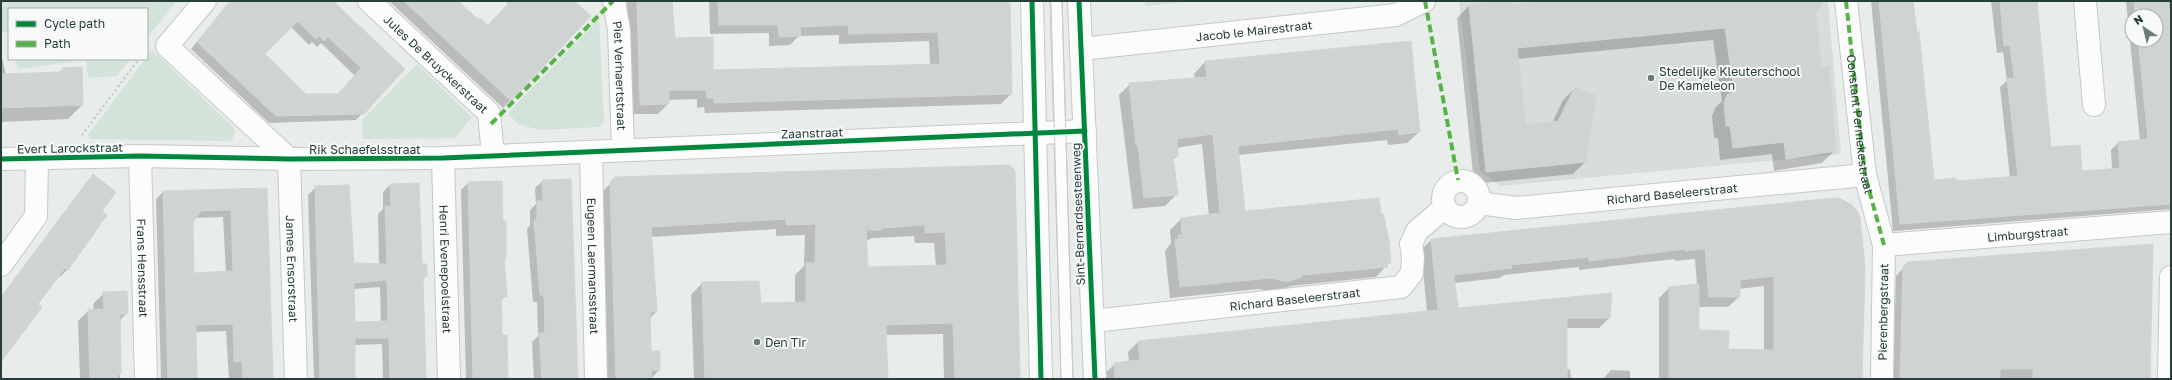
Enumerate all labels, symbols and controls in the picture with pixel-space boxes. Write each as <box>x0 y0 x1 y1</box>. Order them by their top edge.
legend <box>8 8 148 60</box>
north arrow <box>2124 8 2164 48</box>
street label: Jules De Bruyckerstraat <box>381 11 492 116</box>
text: N <box>2131 12 2145 27</box>
text: Cycle path <box>44 16 105 31</box>
street label: Jacob le Mairestraat <box>1195 17 1313 44</box>
street label: Piet Verhaertstraat <box>610 20 630 131</box>
text: Path <box>44 36 71 51</box>
street label: Constant Permekestraat <box>1844 54 1877 196</box>
place label: Stedelijke Kleuterschool De Kameleon <box>1659 64 1801 93</box>
marker: Stedelijke Kleuterschool De Kameleon <box>1646 73 1656 83</box>
street label: Zaanstraat <box>781 124 843 142</box>
street label: Evert Larockstraat <box>17 140 123 156</box>
street label: Rik Schaefelsstraat <box>309 142 421 157</box>
street label: Sint-Bernardsesteenweg <box>1068 142 1088 286</box>
street label: Richard Baseleerstraat <box>1606 180 1738 207</box>
street label: Eugeen Laermansstraat <box>584 197 603 335</box>
street label: Henri Evenepoelstraat <box>437 204 455 334</box>
street label: James Ensorstraat <box>283 215 302 323</box>
street label: Frans Hensstraat <box>134 218 152 318</box>
street label: Limburgstraat <box>1986 223 2069 244</box>
street label: Pierenbergstraat <box>1875 263 1891 361</box>
street label: Richard Baseleerstraat <box>1229 284 1361 313</box>
place label: Den Tir <box>765 335 806 350</box>
marker: Den Tir <box>752 337 762 347</box>

